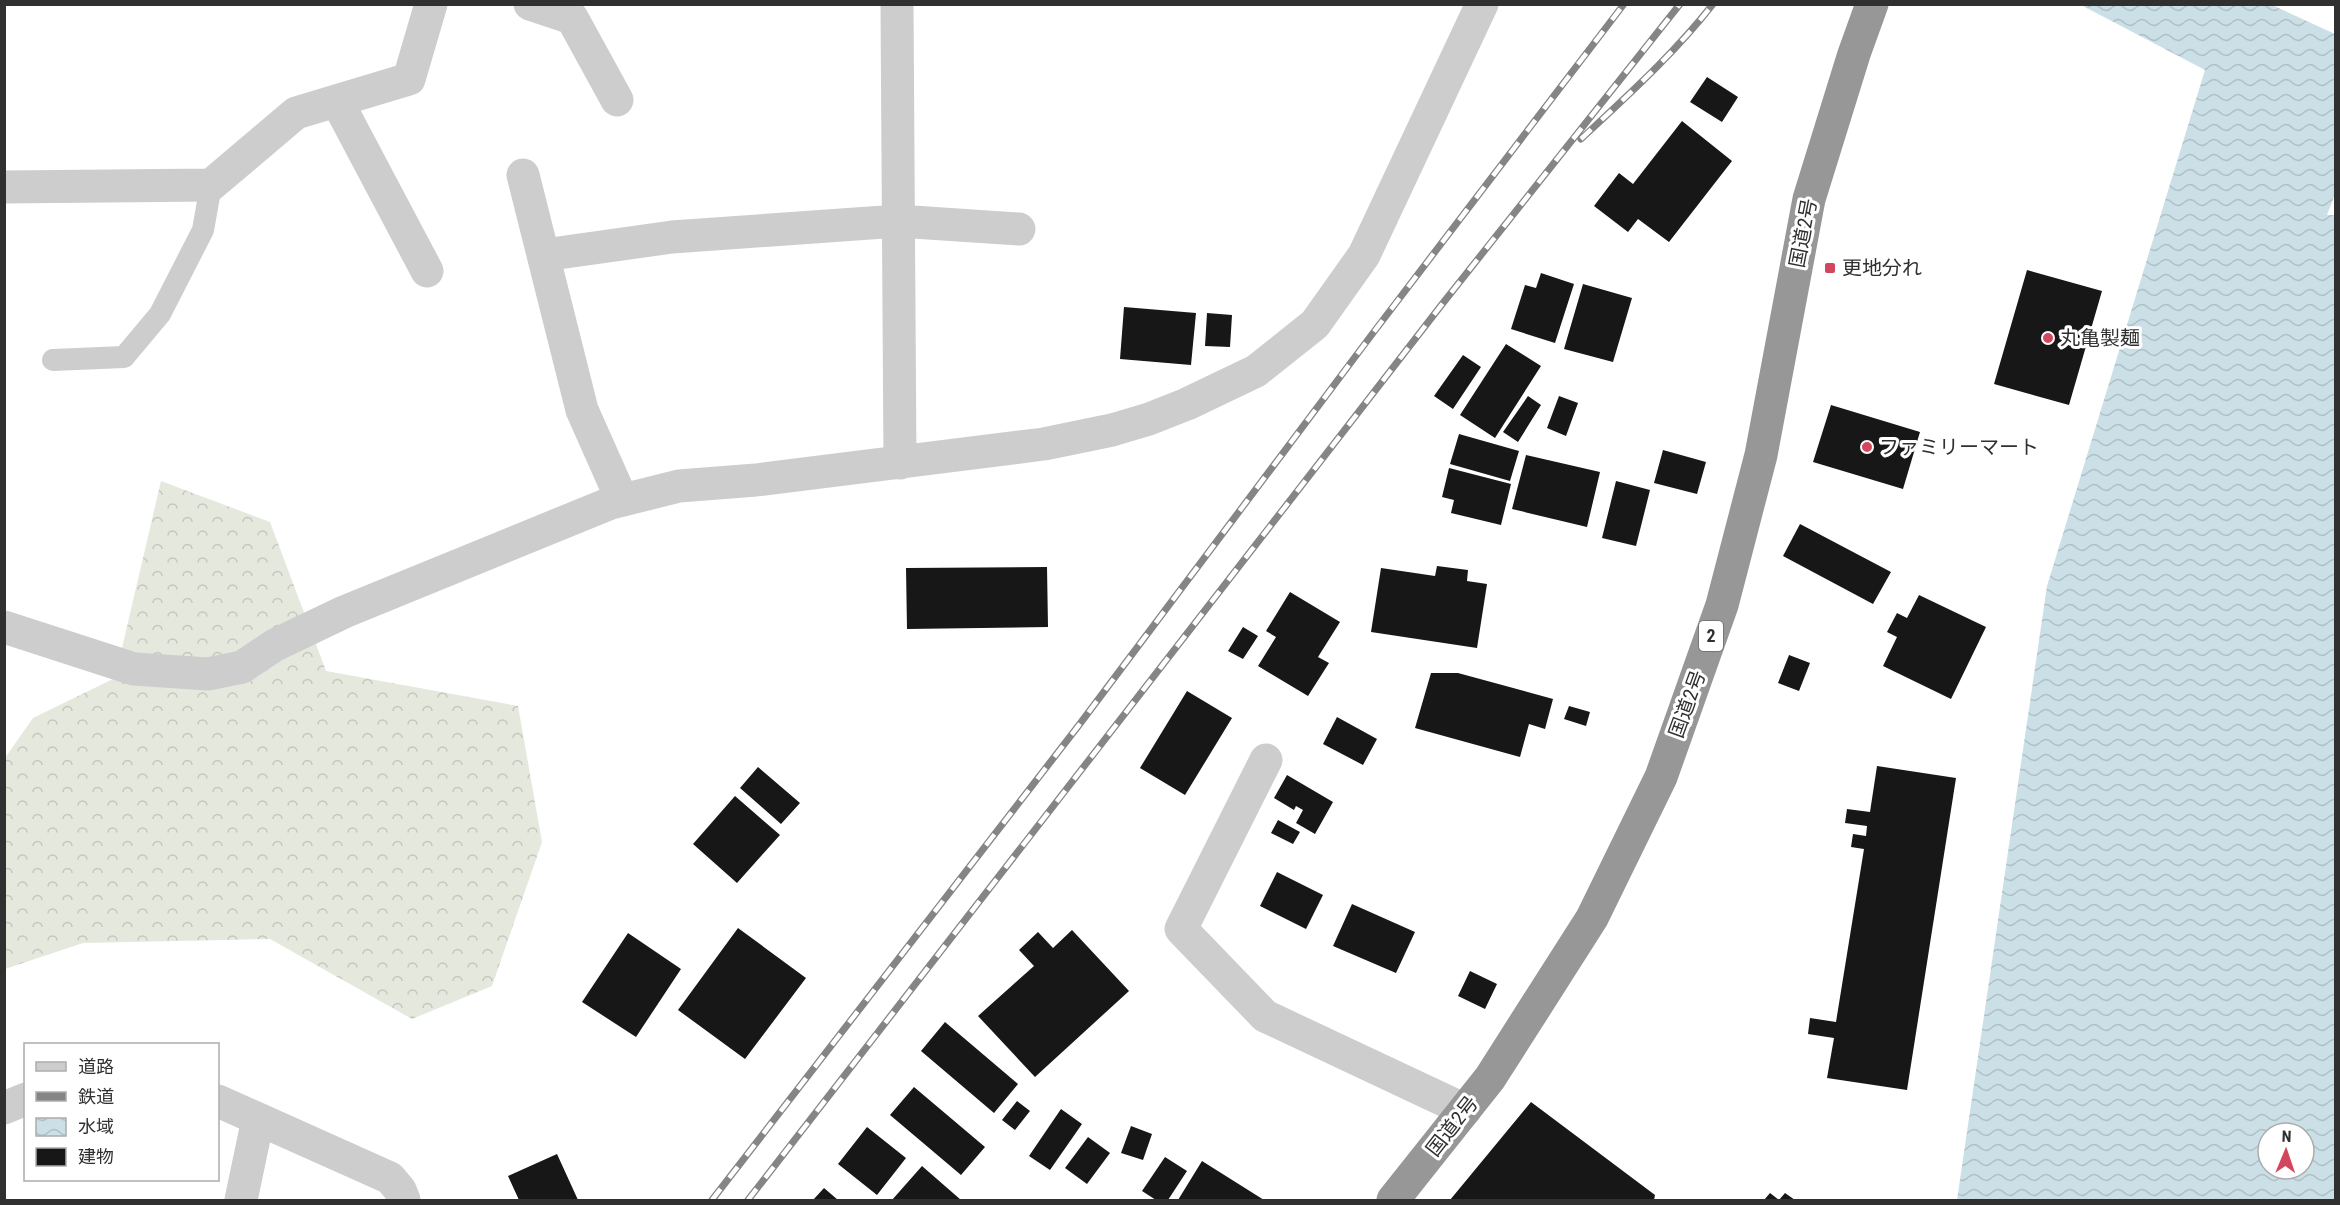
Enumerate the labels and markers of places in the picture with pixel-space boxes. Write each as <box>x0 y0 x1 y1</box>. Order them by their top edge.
place label: 更地分れ <box>1842 256 1922 280</box>
marker: 更地分れ <box>1823 261 1837 275</box>
place label: 丸亀製麺 <box>2060 326 2140 350</box>
marker: 丸亀製麺 <box>2041 331 2055 345</box>
place label: ファミリーマート <box>1879 435 2039 459</box>
marker: ファミリーマート <box>1860 440 1874 454</box>

